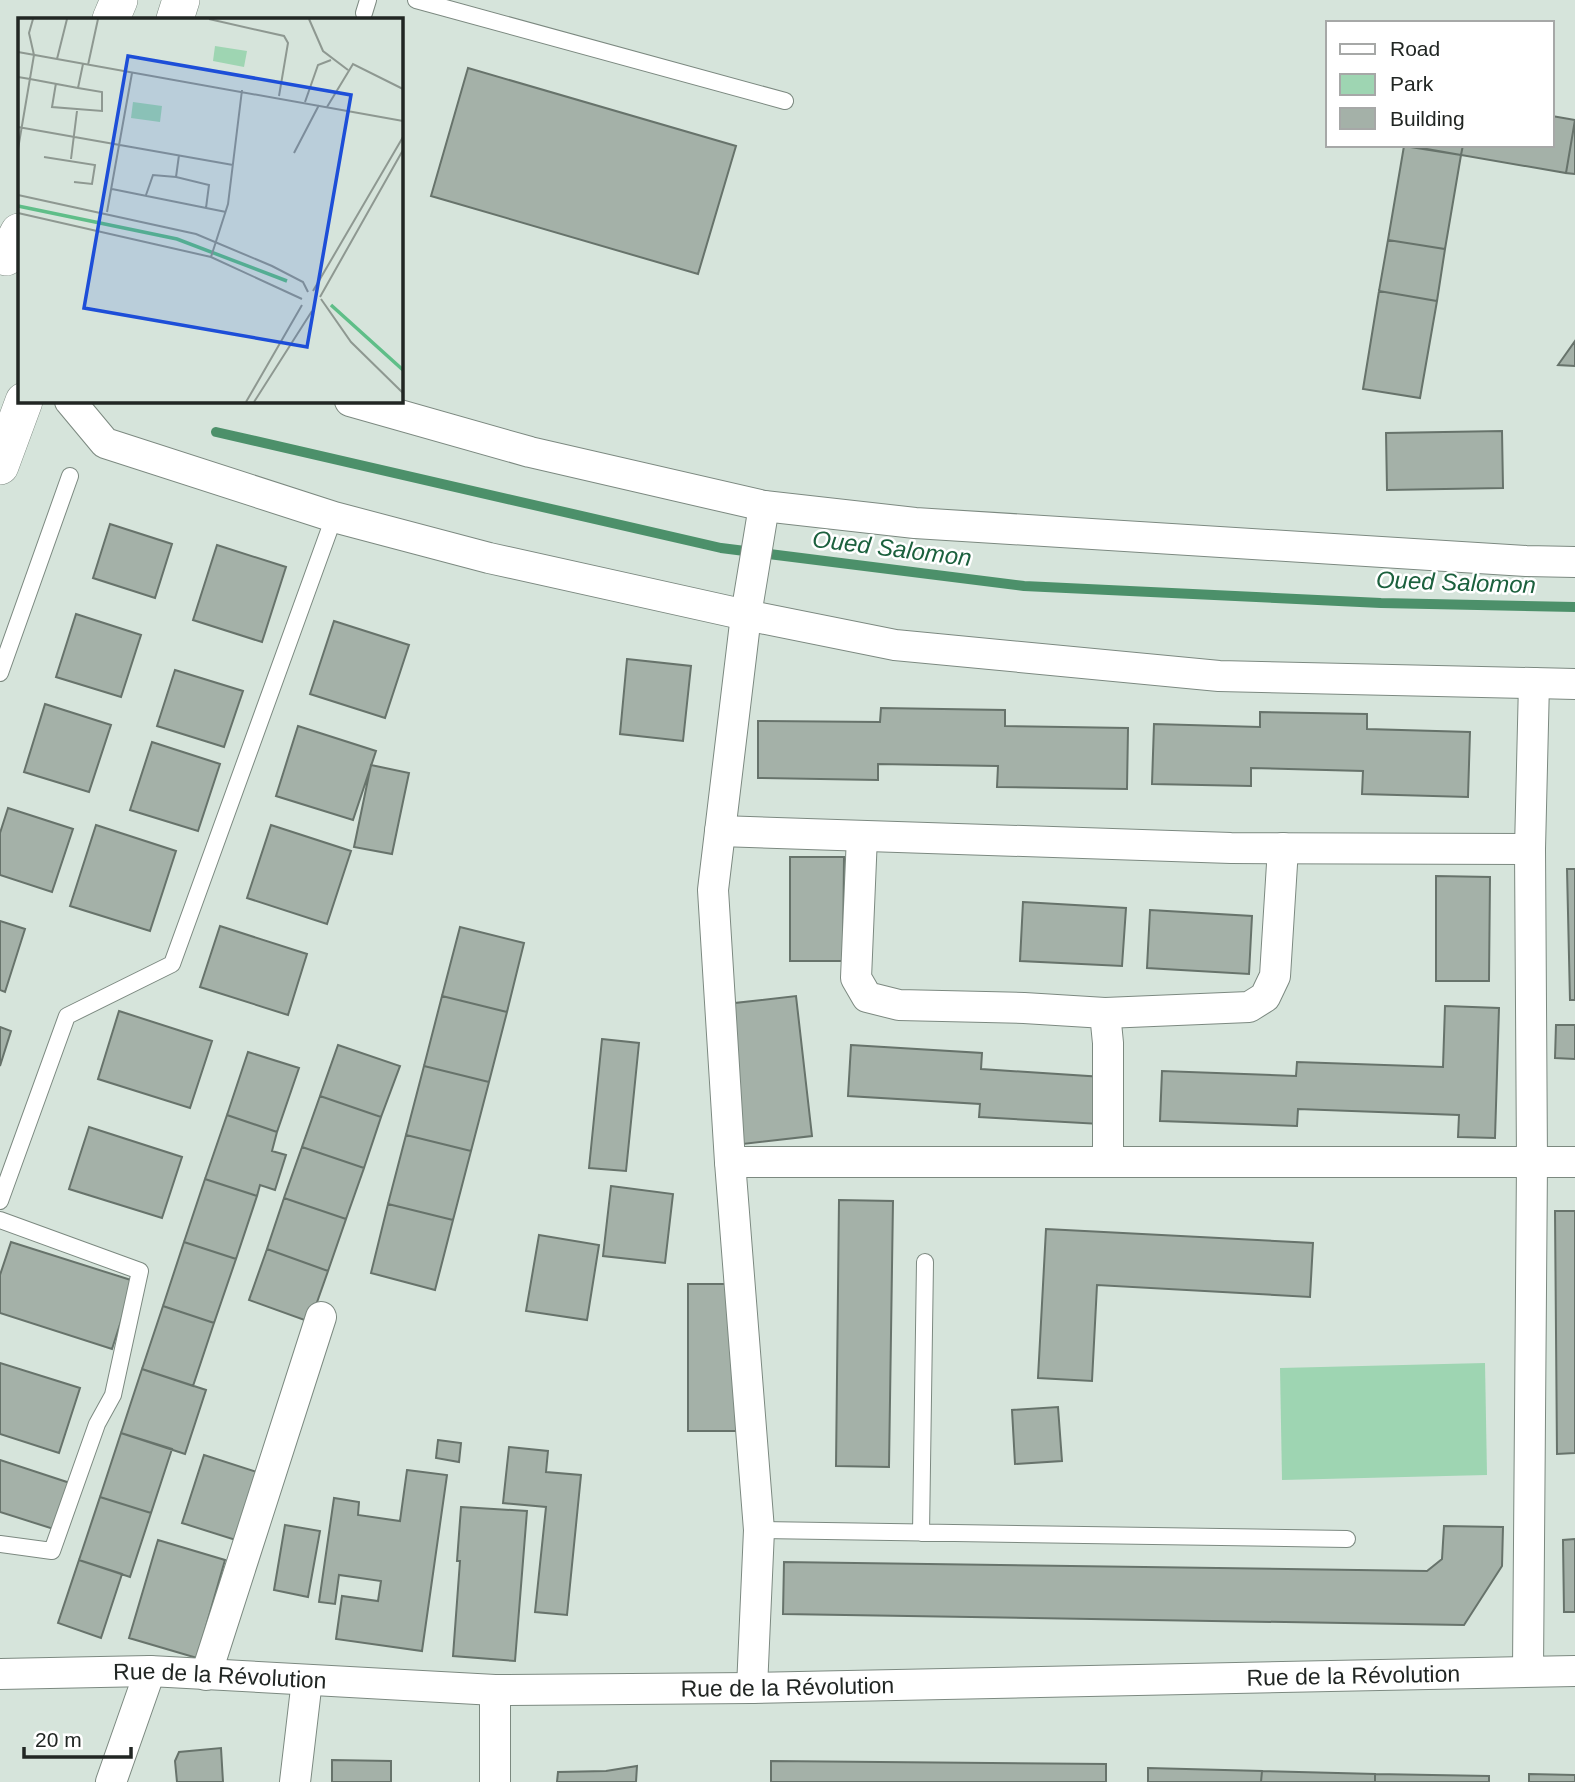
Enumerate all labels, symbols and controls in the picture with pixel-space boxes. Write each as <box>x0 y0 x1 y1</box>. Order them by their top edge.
inset map <box>18 18 402 402</box>
legend <box>1326 21 1554 147</box>
text: Road <box>1390 37 1440 60</box>
text: Park <box>1390 72 1434 95</box>
text: Building <box>1390 107 1465 130</box>
water label: Oued Salomon <box>811 525 973 571</box>
water label: Oued Salomon <box>1376 566 1536 598</box>
street label: Rue de la Révolution <box>113 1658 327 1694</box>
street label: Rue de la Révolution <box>1246 1660 1460 1691</box>
street label: Rue de la Révolution <box>681 1672 895 1702</box>
scale bar <box>24 1716 131 1760</box>
text: 20 m <box>35 1728 82 1751</box>

